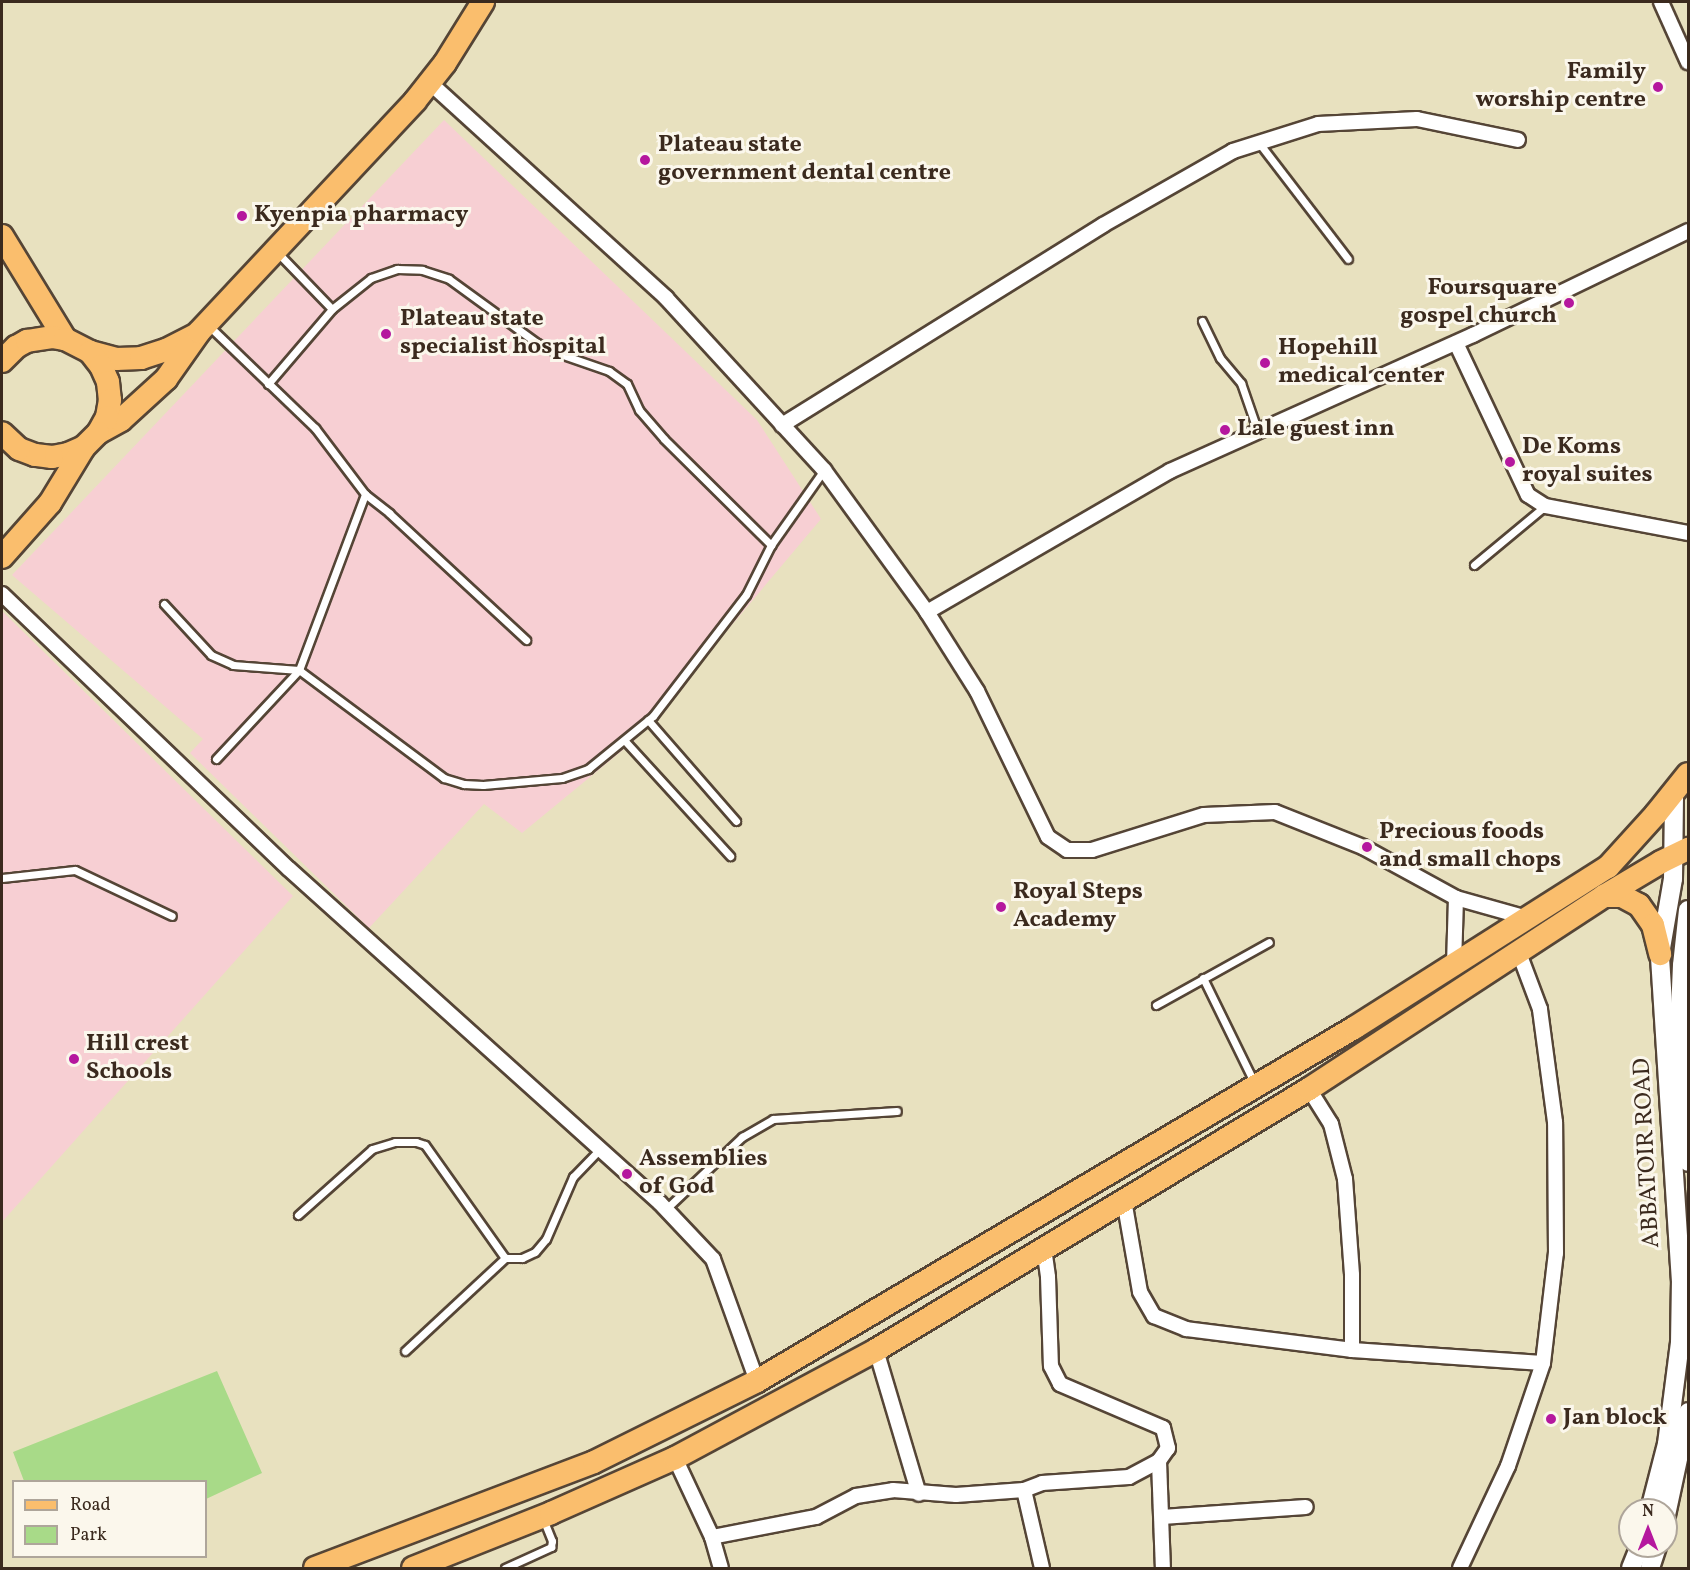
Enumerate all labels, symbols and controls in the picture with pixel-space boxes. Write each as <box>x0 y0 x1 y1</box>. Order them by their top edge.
place label: Family worship centre <box>1476 59 1646 115</box>
marker: Family worship centre <box>1651 80 1665 94</box>
place label: Plateau state government dental centre <box>658 132 951 188</box>
marker: Plateau state government dental centre <box>636 151 654 169</box>
place label: Kyenpia pharmacy <box>254 202 468 230</box>
marker: Kyenpia pharmacy <box>235 209 249 223</box>
place label: Foursquare gospel church <box>1400 275 1557 331</box>
marker: Foursquare gospel church <box>1562 296 1576 310</box>
place label: Plateau state specialist hospital <box>400 306 606 362</box>
marker: Plateau state specialist hospital <box>377 325 395 343</box>
place label: Hopehill medical center <box>1278 335 1445 391</box>
marker: Hopehill medical center <box>1256 354 1274 372</box>
place label: Lale guest inn <box>1237 416 1395 444</box>
marker: Lale guest inn <box>1218 423 1232 437</box>
place label: De Koms royal suites <box>1522 434 1653 490</box>
marker: De Koms royal suites <box>1503 455 1517 469</box>
place label: Precious foods and small chops <box>1379 819 1561 875</box>
marker: Precious foods and small chops <box>1360 840 1374 854</box>
place label: Royal Steps Academy <box>1013 879 1143 935</box>
marker: Royal Steps Academy <box>994 900 1008 914</box>
place label: Hill crest Schools <box>86 1031 189 1087</box>
marker: Hill crest Schools <box>67 1052 81 1066</box>
street label: ABBATOIR ROAD <box>1629 1057 1667 1249</box>
place label: Assemblies of God <box>639 1146 768 1202</box>
marker: Assemblies of God <box>620 1167 634 1181</box>
place label: Jan block <box>1563 1405 1667 1433</box>
marker: Jan block <box>1544 1412 1558 1426</box>
legend <box>12 1480 207 1558</box>
text: Road <box>70 1493 111 1518</box>
north arrow <box>1618 1498 1678 1558</box>
text: N <box>1642 1501 1654 1523</box>
text: Park <box>70 1523 107 1548</box>

